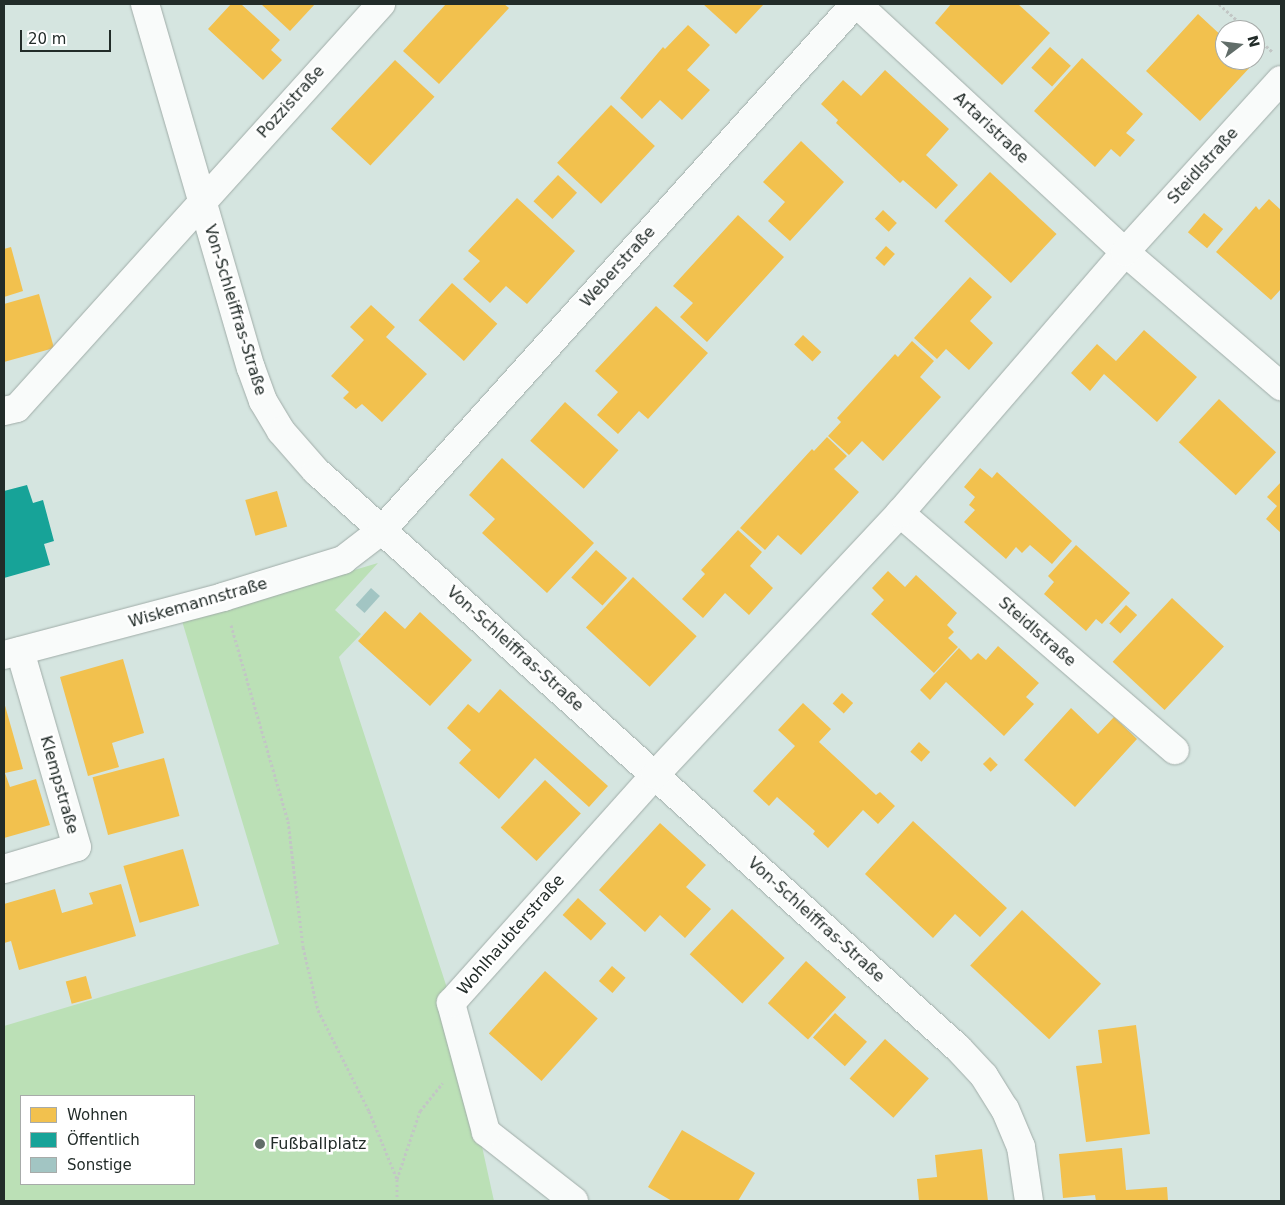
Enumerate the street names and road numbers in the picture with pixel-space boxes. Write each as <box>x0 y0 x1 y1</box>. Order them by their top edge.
street label: Pozzistraße <box>253 62 329 142</box>
street label: Artaristraße <box>950 88 1032 168</box>
street label: Steidlstraße <box>1164 124 1242 208</box>
street label: Von-Schleiffras-Straße <box>200 222 270 398</box>
street label: Weberstraße <box>577 223 659 311</box>
street label: Wiskemannstraße <box>126 574 270 632</box>
street label: Von-Schleiffras-Straße <box>443 582 587 716</box>
street label: Steidlstraße <box>994 593 1080 671</box>
street label: Klempstraße <box>36 734 82 836</box>
street label: Von-Schleiffras-Straße <box>744 853 888 987</box>
street label: Wohlhaubterstraße <box>454 871 568 999</box>

